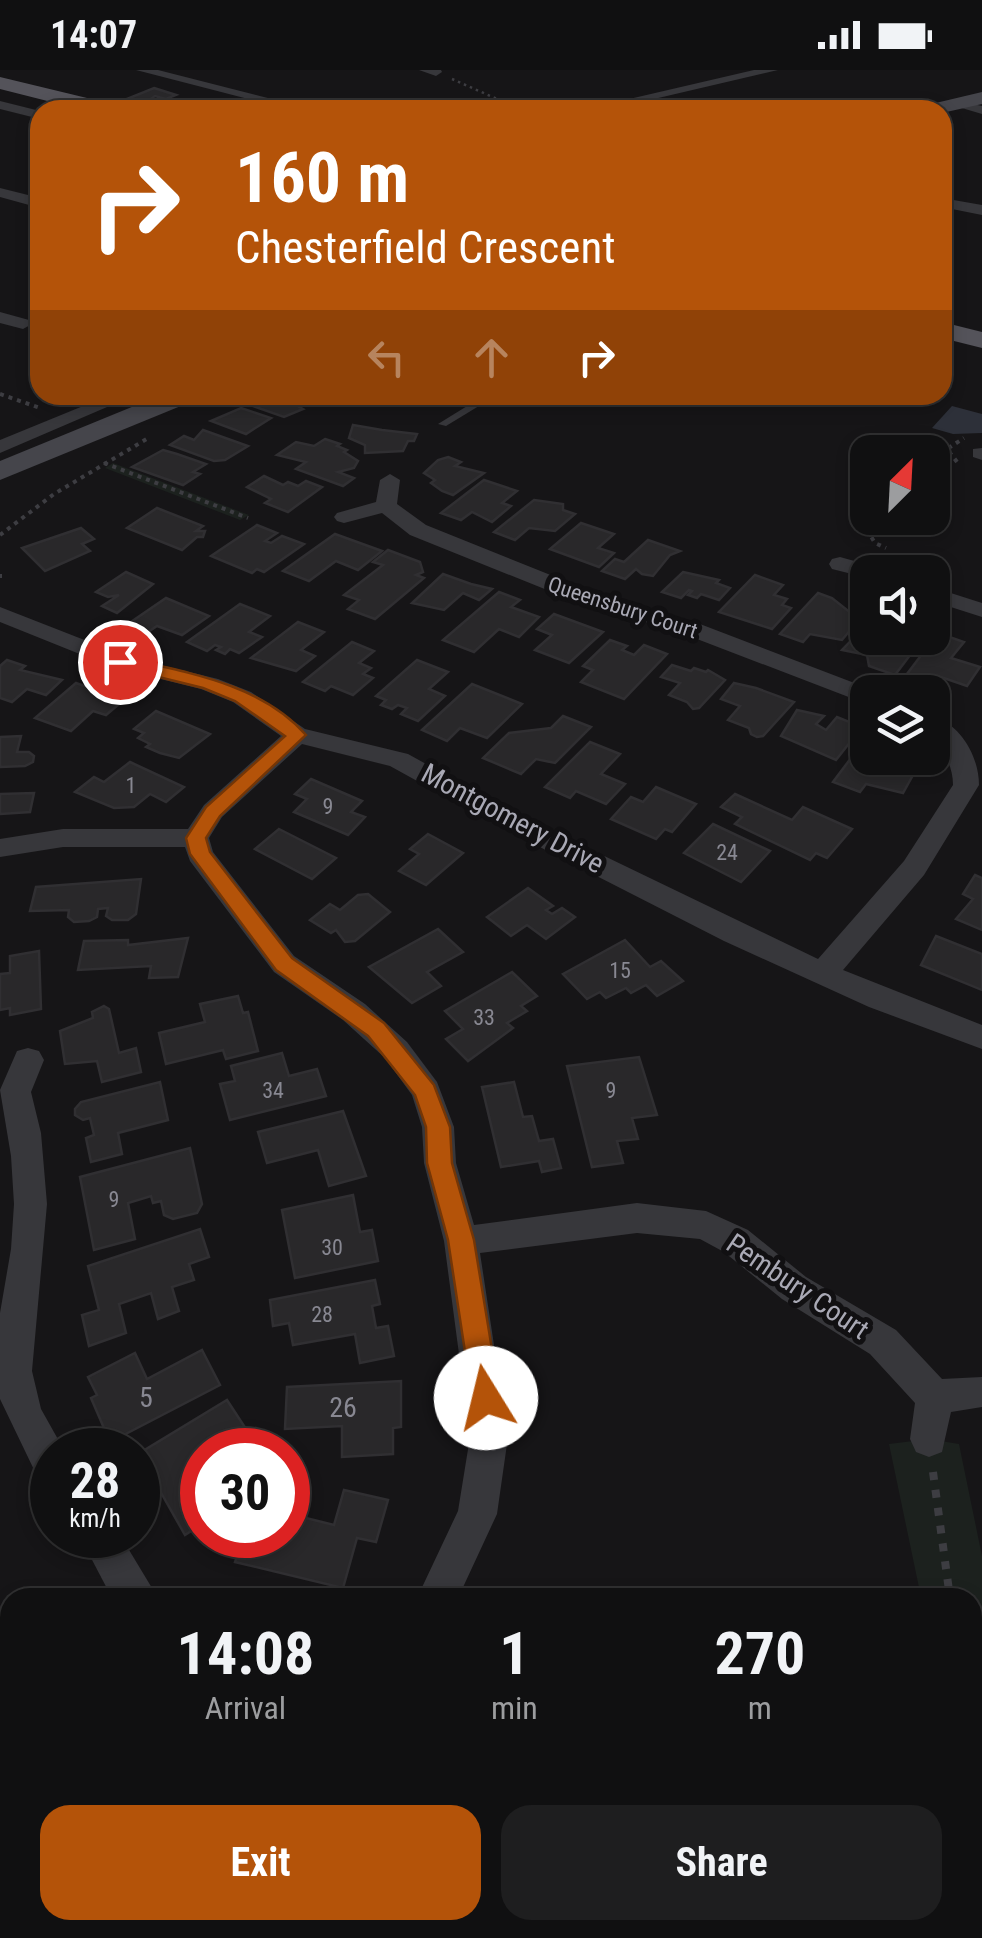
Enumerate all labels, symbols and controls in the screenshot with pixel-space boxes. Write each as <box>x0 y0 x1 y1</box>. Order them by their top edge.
text: 14:07 <box>50 13 137 57</box>
text: 160 m <box>235 137 409 219</box>
icon: right <box>70 140 200 270</box>
text: Chesterfield Crescent <box>235 221 616 274</box>
icon: left <box>359 330 414 385</box>
icon: ahead <box>464 330 519 385</box>
icon: right <box>569 330 624 385</box>
north arrow <box>850 435 950 535</box>
map controls <box>850 435 950 775</box>
button: sound <box>850 555 950 655</box>
street label: Queensbury Court <box>545 572 701 643</box>
pin <box>78 620 163 705</box>
icon: arrive <box>93 635 148 690</box>
button: layers <box>850 675 950 775</box>
street label: Montgomery Drive <box>416 756 610 880</box>
house number: 1 <box>126 773 136 798</box>
house number: 9 <box>323 794 333 819</box>
house number: 24 <box>716 840 738 865</box>
house number: 15 <box>609 958 631 983</box>
house number: 33 <box>473 1005 495 1030</box>
house number: 34 <box>262 1078 284 1103</box>
house number: 9 <box>606 1078 616 1103</box>
house number: 9 <box>109 1187 119 1212</box>
street label: Pembury Court <box>720 1227 875 1346</box>
house number: 30 <box>321 1235 343 1260</box>
house number: 28 <box>311 1302 333 1327</box>
position arrow <box>434 1346 538 1450</box>
house number: 5 <box>139 1381 153 1414</box>
house number: 26 <box>329 1391 357 1424</box>
speed limit sign: 30 <box>180 1428 310 1558</box>
text: 28 <box>70 1452 120 1510</box>
text: km/h <box>69 1504 121 1533</box>
text: 14:08 <box>177 1618 314 1689</box>
text: 1 <box>499 1618 530 1689</box>
text: 270 <box>714 1618 805 1689</box>
text: Arrival <box>205 1689 286 1727</box>
text: min <box>491 1689 538 1727</box>
text: m <box>748 1689 772 1727</box>
button: Exit <box>40 1805 481 1920</box>
button: Share <box>501 1805 942 1920</box>

